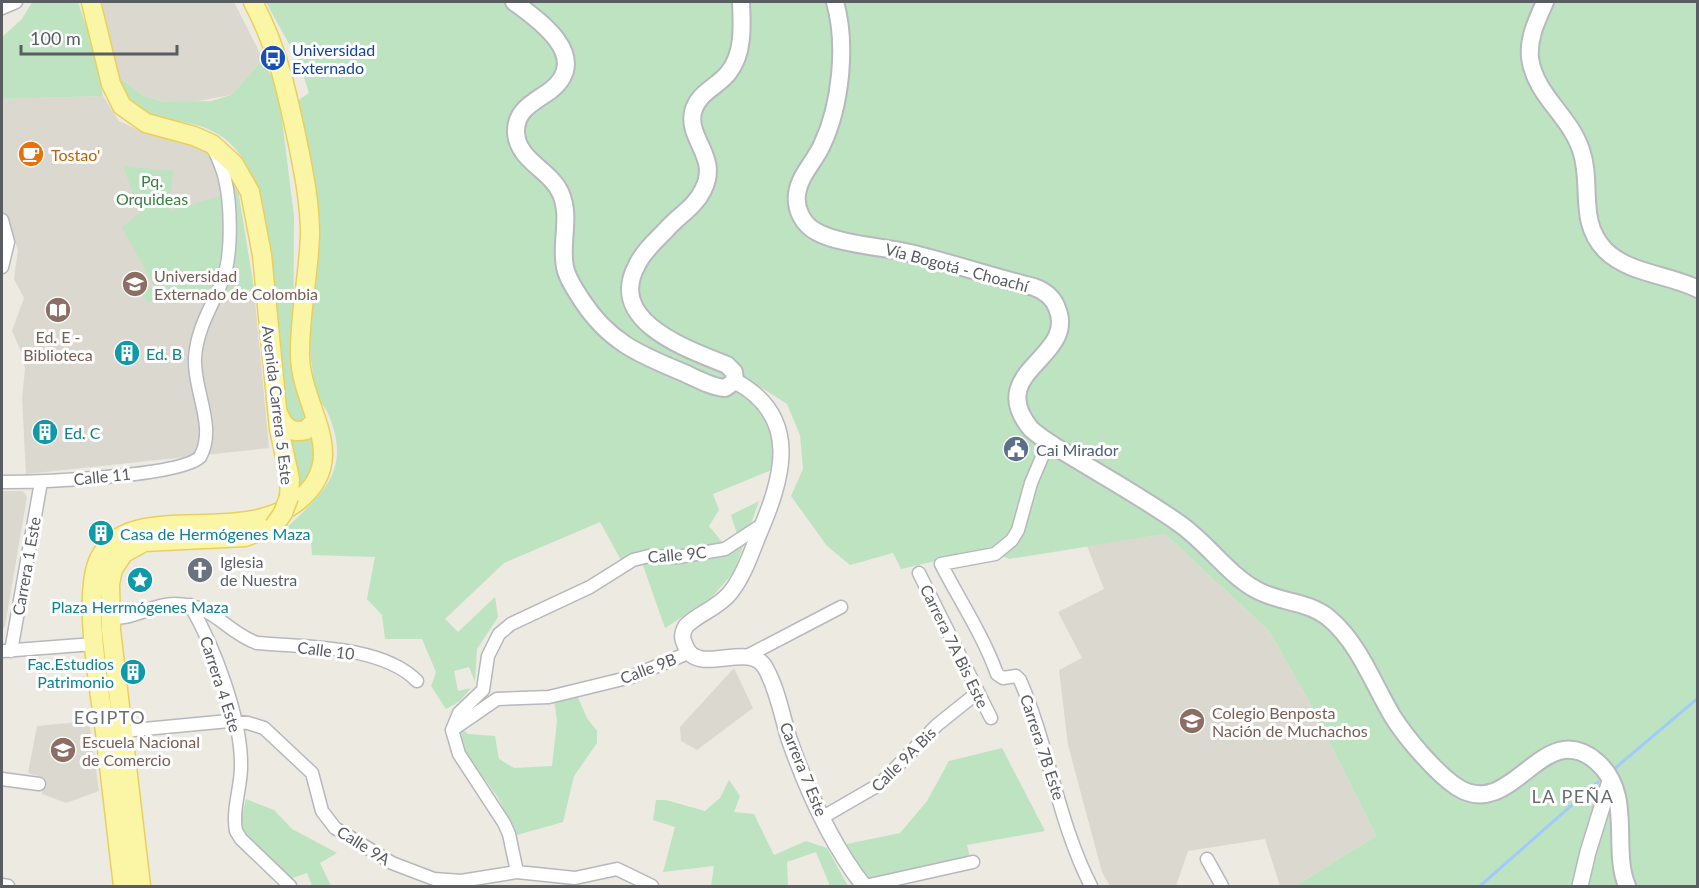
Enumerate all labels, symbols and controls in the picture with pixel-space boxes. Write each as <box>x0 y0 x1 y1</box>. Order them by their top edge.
scale bar <box>21 18 177 56</box>
text: 100 m <box>30 27 81 49</box>
place label: Universidad Externado <box>292 40 375 77</box>
bus stop icon: Universidad Externado <box>258 43 288 73</box>
cafe icon: Tostao' <box>16 139 46 169</box>
place label: Tostao' <box>51 145 100 164</box>
park label: Pq. Orquideas <box>116 171 188 208</box>
street label: Vía Bogotá - Choachí <box>883 239 1032 296</box>
place label: Universidad Externado de Colombia <box>154 266 318 303</box>
school or university icon: Universidad Externado de Colombia <box>120 269 150 299</box>
library icon: Ed. E - Biblioteca <box>43 295 73 325</box>
street label: Avenida Carrera 5 Este <box>259 324 297 486</box>
place label: Ed. E - Biblioteca <box>23 327 93 364</box>
building icon: Ed. B <box>112 338 142 368</box>
place label: Ed. B <box>146 344 182 363</box>
building icon: Ed. C <box>30 417 60 447</box>
place label: Ed. C <box>64 423 101 442</box>
public building icon: Cai Mirador <box>1001 434 1031 464</box>
place label: Cai Mirador <box>1036 440 1119 459</box>
street label: Calle 11 <box>73 464 131 488</box>
street label: Carrera 1 Este <box>8 515 44 617</box>
building icon: Casa de Hermógenes Maza <box>86 518 116 548</box>
place label: Casa de Hermógenes Maza <box>120 524 310 543</box>
street label: Calle 9C <box>647 542 707 566</box>
place label: Iglesia de Nuestra <box>220 552 297 589</box>
church icon: Iglesia de Nuestra <box>185 555 215 585</box>
place icon: Plaza Herrmógenes Maza <box>125 565 155 595</box>
street label: Carrera 7A Bis Este <box>917 581 993 711</box>
place label: Plaza Herrmógenes Maza <box>51 597 229 616</box>
street label: Carrera 4 Este <box>197 634 245 734</box>
street label: Calle 10 <box>296 637 356 663</box>
street label: Calle 9B <box>617 649 679 687</box>
place label: Fac.Estudios Patrimonio <box>27 654 114 691</box>
building icon: Fac.Estudios Patrimonio <box>118 657 148 687</box>
street label: Carrera 7B Este <box>1017 692 1069 802</box>
place label: Colegio Benposta Nación de Muchachos <box>1212 703 1368 740</box>
district label: EGIPTO <box>74 706 146 728</box>
school or university icon: Colegio Benposta Nación de Muchachos <box>1177 706 1207 736</box>
street label: Carrera 7 Este <box>777 719 831 819</box>
street label: Calle 9A Bis <box>867 723 939 795</box>
place label: Escuela Nacional de Comercio <box>82 732 200 769</box>
school or university icon: Escuela Nacional de Comercio <box>48 735 78 765</box>
district label: LA PEÑA <box>1531 785 1615 807</box>
street label: Calle 9A <box>334 821 394 869</box>

